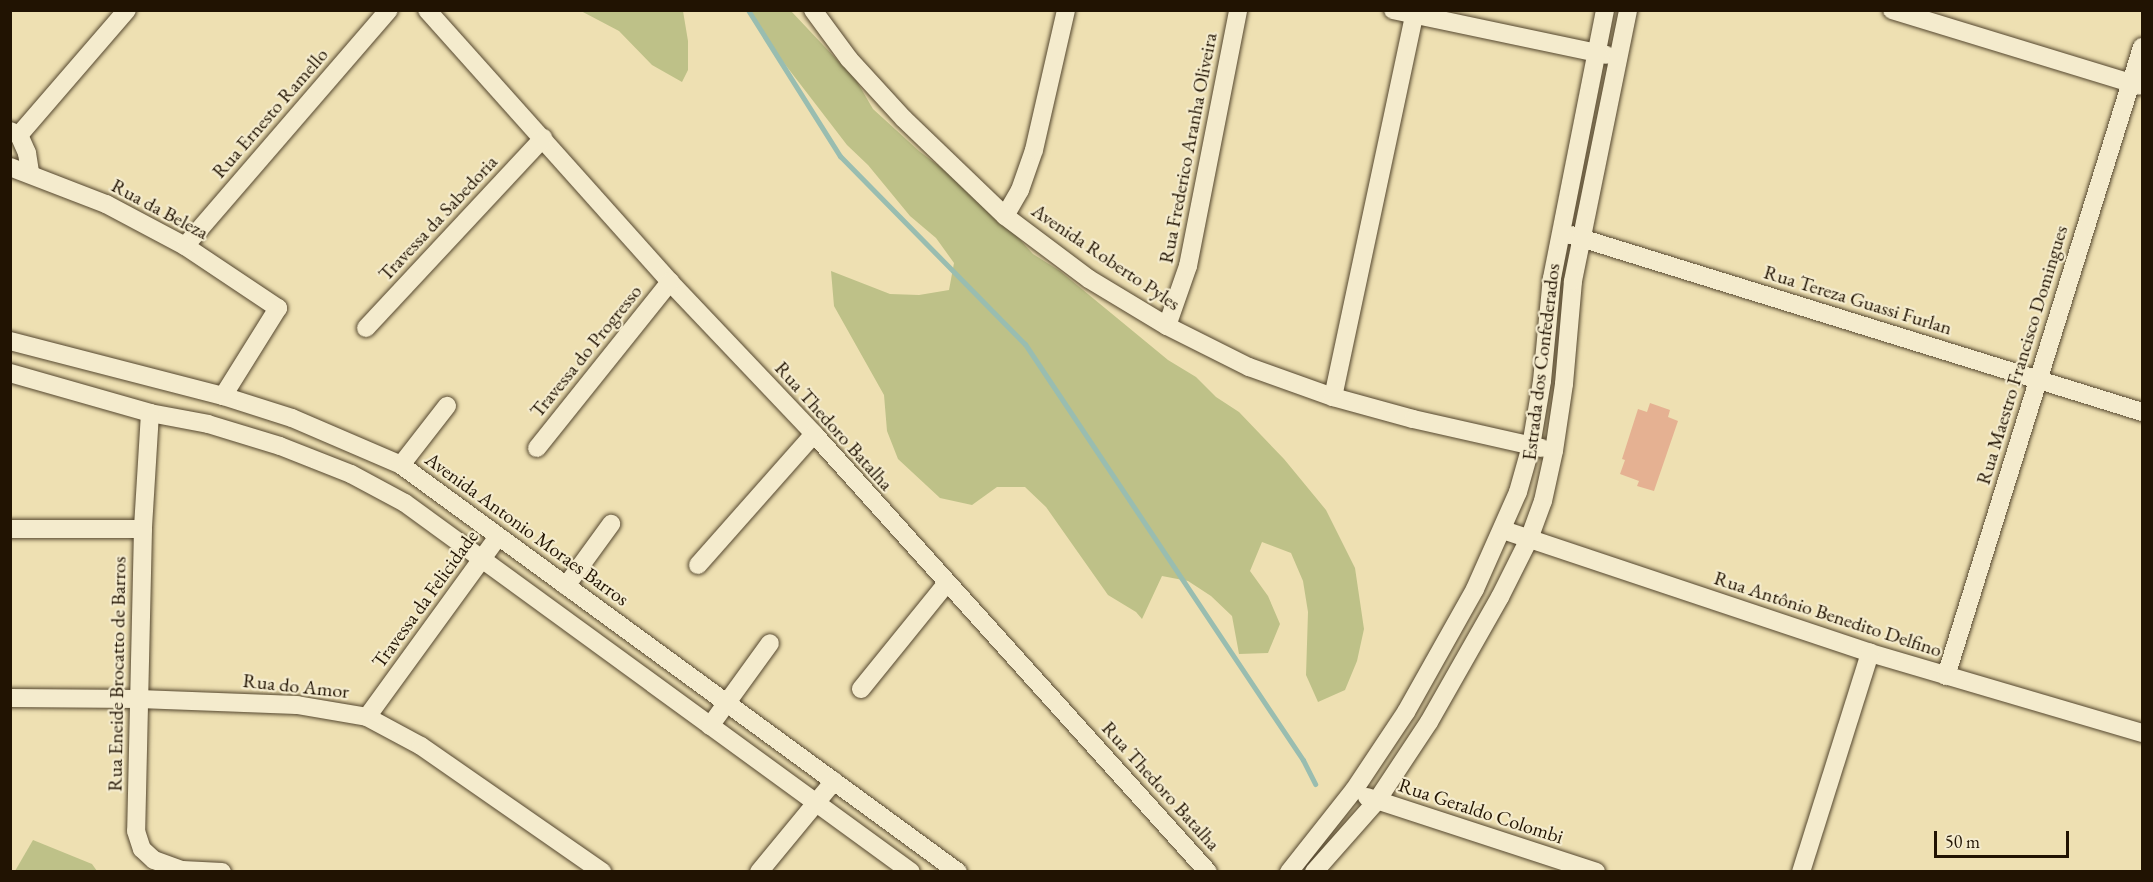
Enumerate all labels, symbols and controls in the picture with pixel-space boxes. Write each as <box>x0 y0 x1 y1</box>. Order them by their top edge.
street label: Rua Frederico Aranha Oliveira <box>1154 31 1222 265</box>
street label: Rua Ernesto Ramello <box>207 43 333 183</box>
street label: Travessa da Sabedoria <box>373 150 503 286</box>
street label: Rua da Beleza <box>107 173 213 245</box>
street label: Avenida Roberto Pyles <box>1027 198 1185 316</box>
street label: Rua Maestro Francisco Domingues <box>1971 223 2073 487</box>
street label: Rua Tereza Guassi Furlan <box>1761 260 1955 340</box>
street label: Estrada dos Confederados <box>1517 262 1565 462</box>
street label: Travessa do Progresso <box>525 280 647 422</box>
street label: Rua Thedoro Batalha <box>770 356 898 496</box>
street label: Avenida Antonio Moraes Barros <box>420 447 634 611</box>
street label: Travessa da Felicidade <box>367 525 483 673</box>
street label: Rua Eneide Brocatto de Barros <box>103 556 131 792</box>
street label: Rua Antônio Benedito Delfino <box>1711 566 1945 662</box>
street label: Rua do Amor <box>242 668 350 704</box>
street label: Rua Thedoro Batalha <box>1097 716 1225 856</box>
street label: Rua Geraldo Colombi <box>1396 773 1566 849</box>
scale bar <box>1937 819 2072 857</box>
text: 50 m <box>1945 830 1980 853</box>

